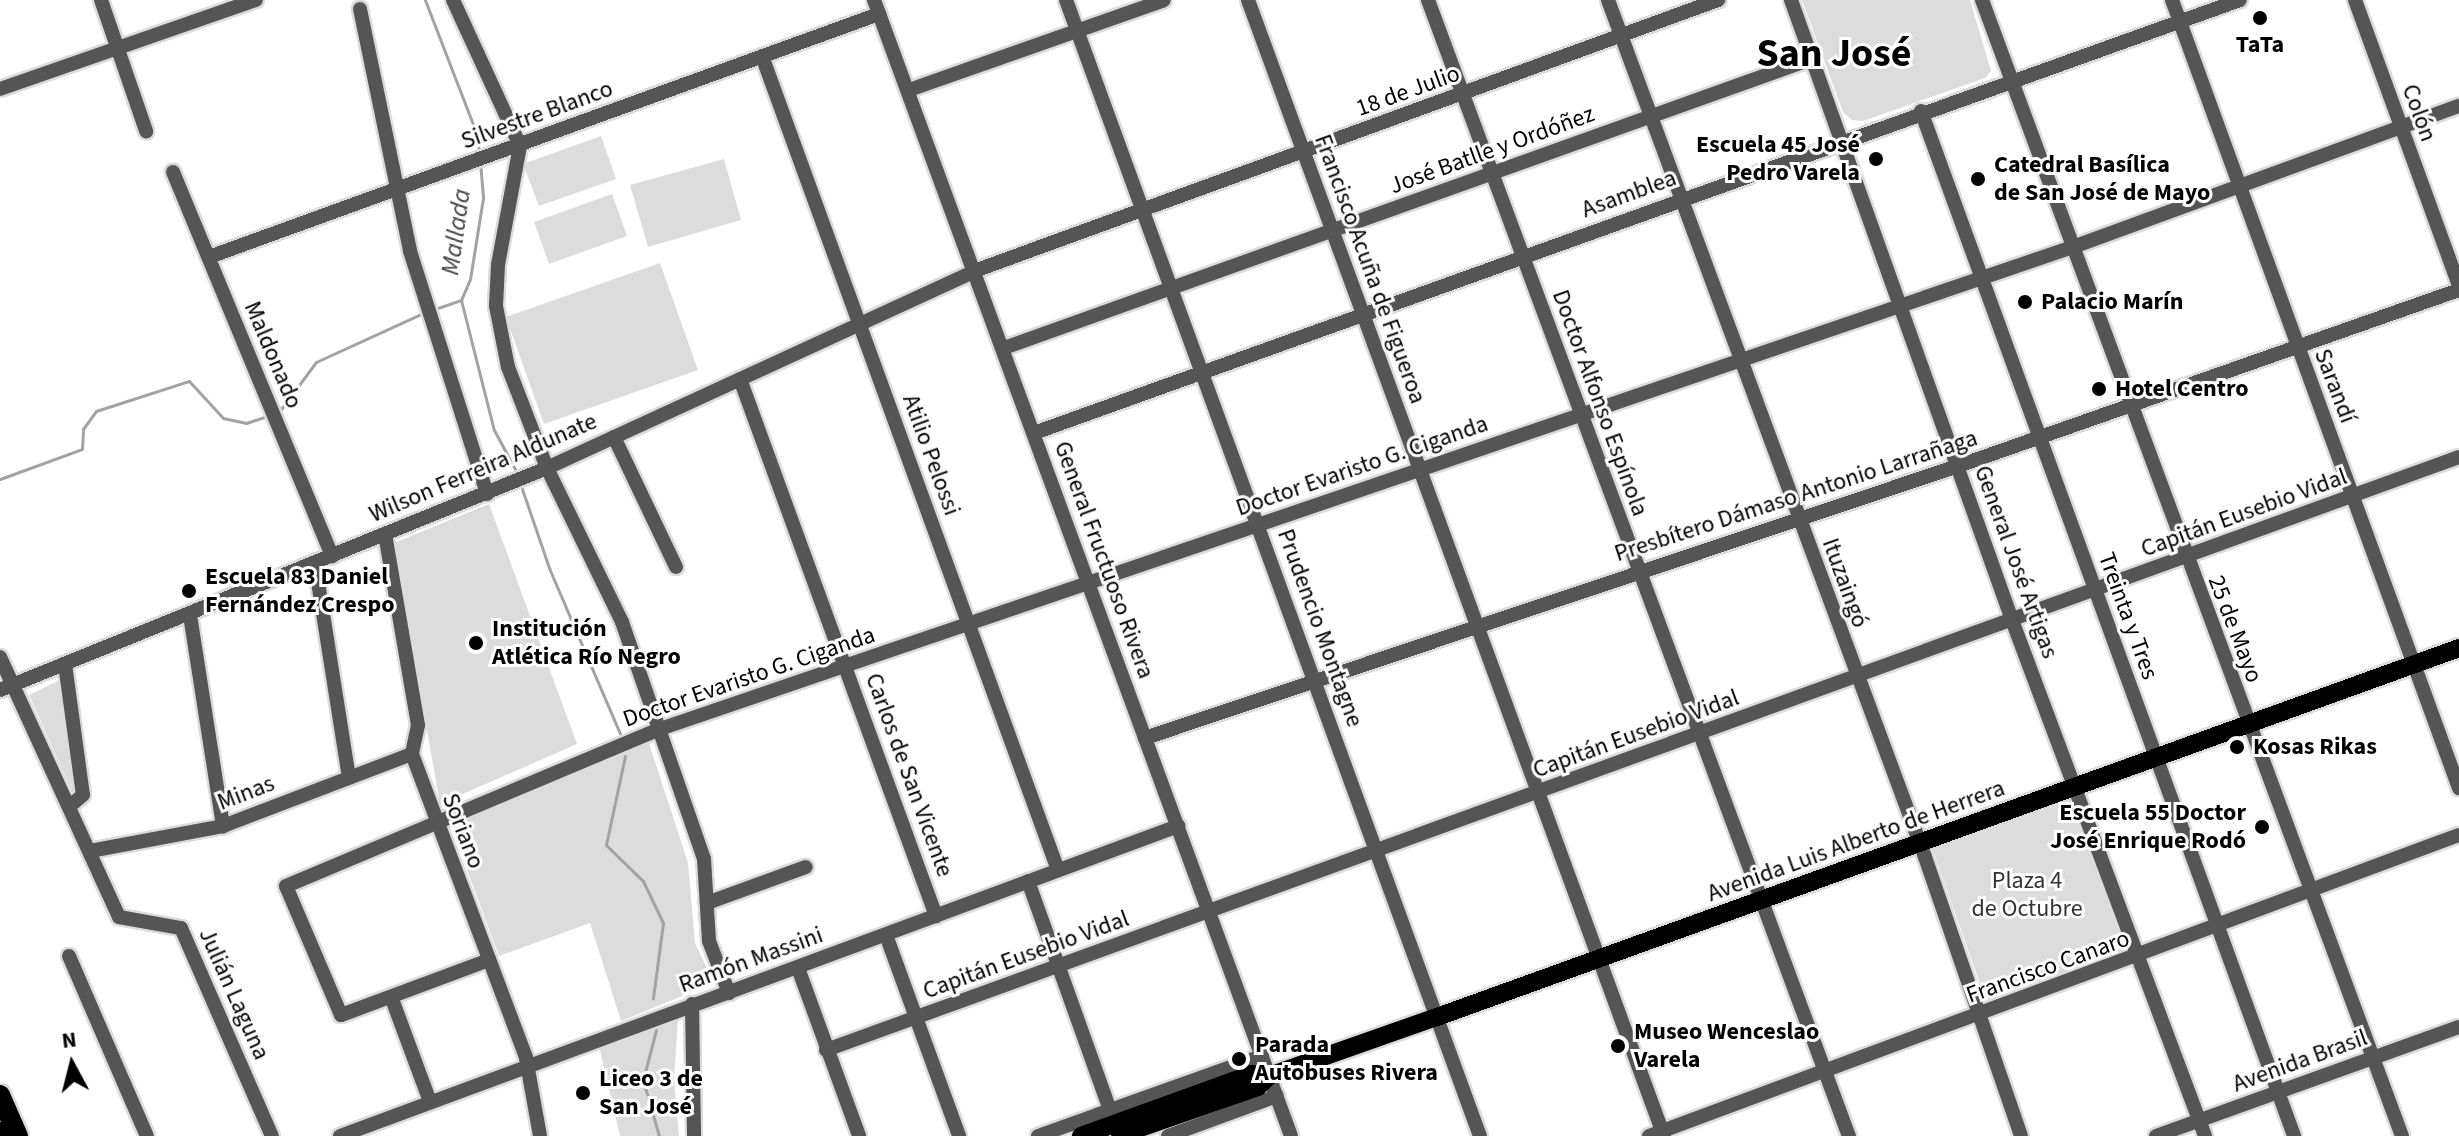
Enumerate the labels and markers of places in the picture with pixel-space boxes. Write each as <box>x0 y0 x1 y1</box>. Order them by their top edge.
marker: TaTa <box>2251 9 2269 27</box>
place label: TaTa <box>2236 31 2284 59</box>
place label: Escuela 45 José Pedro Varela <box>1696 131 1860 187</box>
marker: Escuela 45 José Pedro Varela <box>1867 150 1885 168</box>
place label: Catedral Basílica de San José de Mayo <box>1994 151 2210 207</box>
marker: Catedral Basílica de San José de Mayo <box>1969 170 1987 188</box>
place label: Palacio Marín <box>2041 288 2183 316</box>
marker: Palacio Marín <box>2016 293 2034 311</box>
place label: Hotel Centro <box>2115 375 2249 403</box>
marker: Hotel Centro <box>2090 380 2108 398</box>
place label: Escuela 83 Daniel Fernández Crespo <box>205 563 394 619</box>
marker: Escuela 83 Daniel Fernández Crespo <box>180 582 198 600</box>
place label: Institución Atlética Río Negro <box>492 615 681 671</box>
marker: Institución Atlética Río Negro <box>467 634 485 652</box>
place label: Kosas Rikas <box>2253 733 2377 761</box>
marker: Kosas Rikas <box>2228 738 2246 756</box>
place label: Escuela 55 Doctor José Enrique Rodó <box>2050 799 2246 855</box>
marker: Escuela 55 Doctor José Enrique Rodó <box>2253 818 2271 836</box>
place label: Museo Wenceslao Varela <box>1634 1018 1819 1074</box>
place label: Parada Autobuses Rivera <box>1255 1031 1438 1087</box>
marker: Museo Wenceslao Varela <box>1609 1037 1627 1055</box>
marker: Parada Autobuses Rivera <box>1230 1050 1248 1068</box>
place label: Liceo 3 de San José <box>599 1065 703 1121</box>
marker: Liceo 3 de San José <box>574 1084 592 1102</box>

